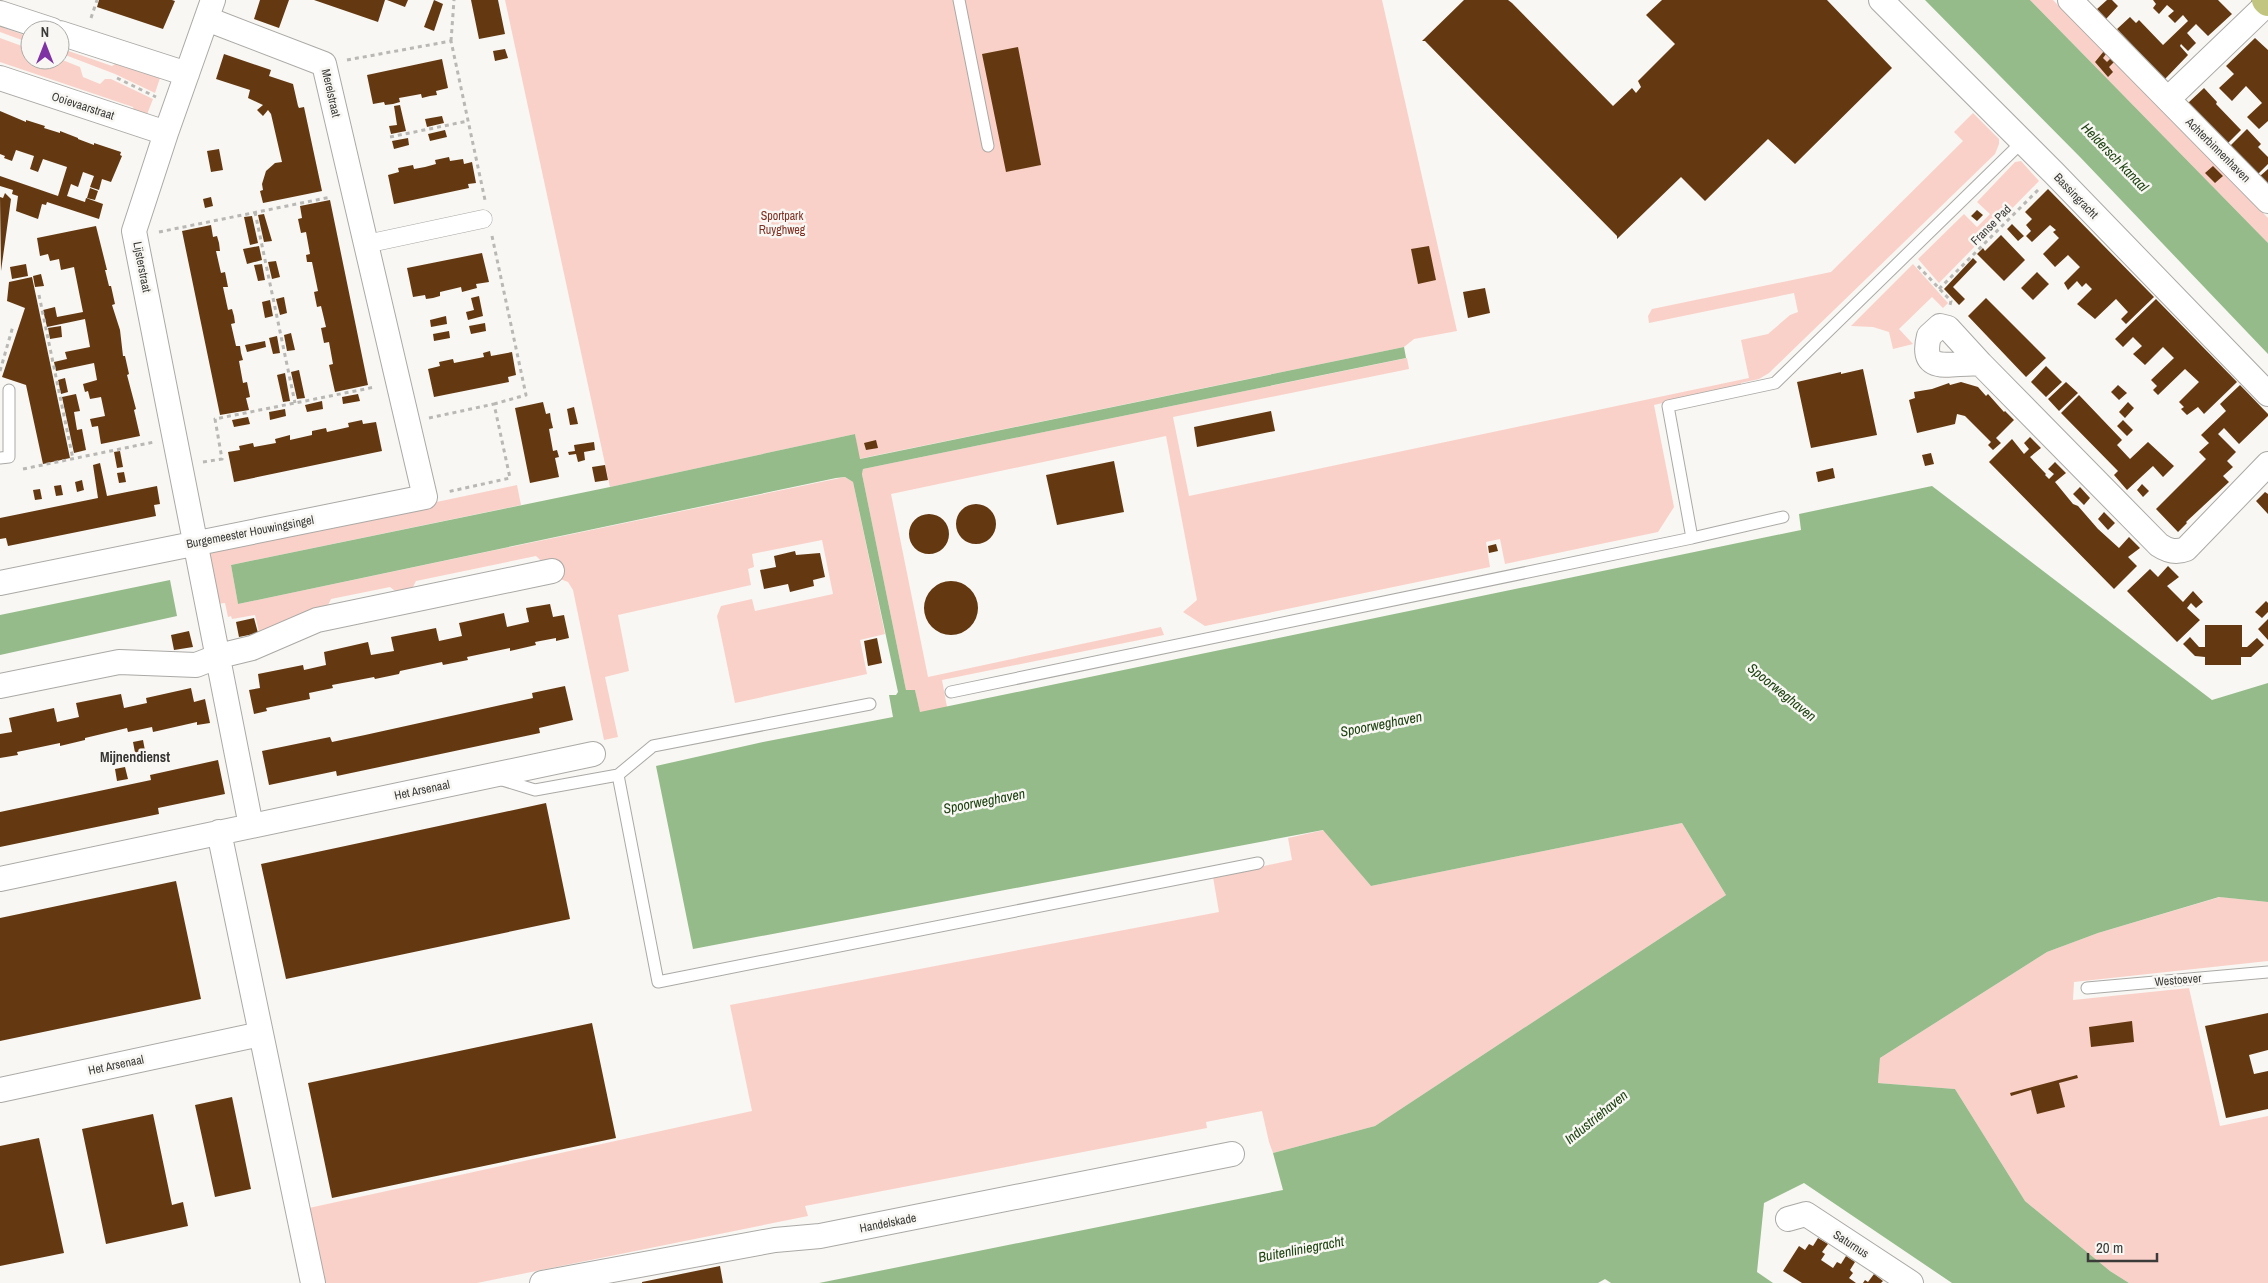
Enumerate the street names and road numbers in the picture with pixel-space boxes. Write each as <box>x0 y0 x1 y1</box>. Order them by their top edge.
street label: Merelstraat <box>318 67 344 119</box>
street label: Ooievaarstraat <box>50 88 117 124</box>
street label: Achterbinnenhaven <box>2181 113 2254 186</box>
street label: Bassingracht <box>2050 170 2102 222</box>
street label: Franse Pad <box>1967 201 2015 249</box>
street label: Lijsterstraat <box>129 240 155 294</box>
street label: Burgemeester Houwingsingel <box>185 512 315 552</box>
street label: Het Arsenaal <box>393 776 451 804</box>
street label: Westoever <box>2154 970 2203 990</box>
street label: Het Arsenaal <box>87 1051 145 1079</box>
street label: Handelskade <box>858 1210 918 1236</box>
street label: Saturnus <box>1830 1227 1872 1261</box>

